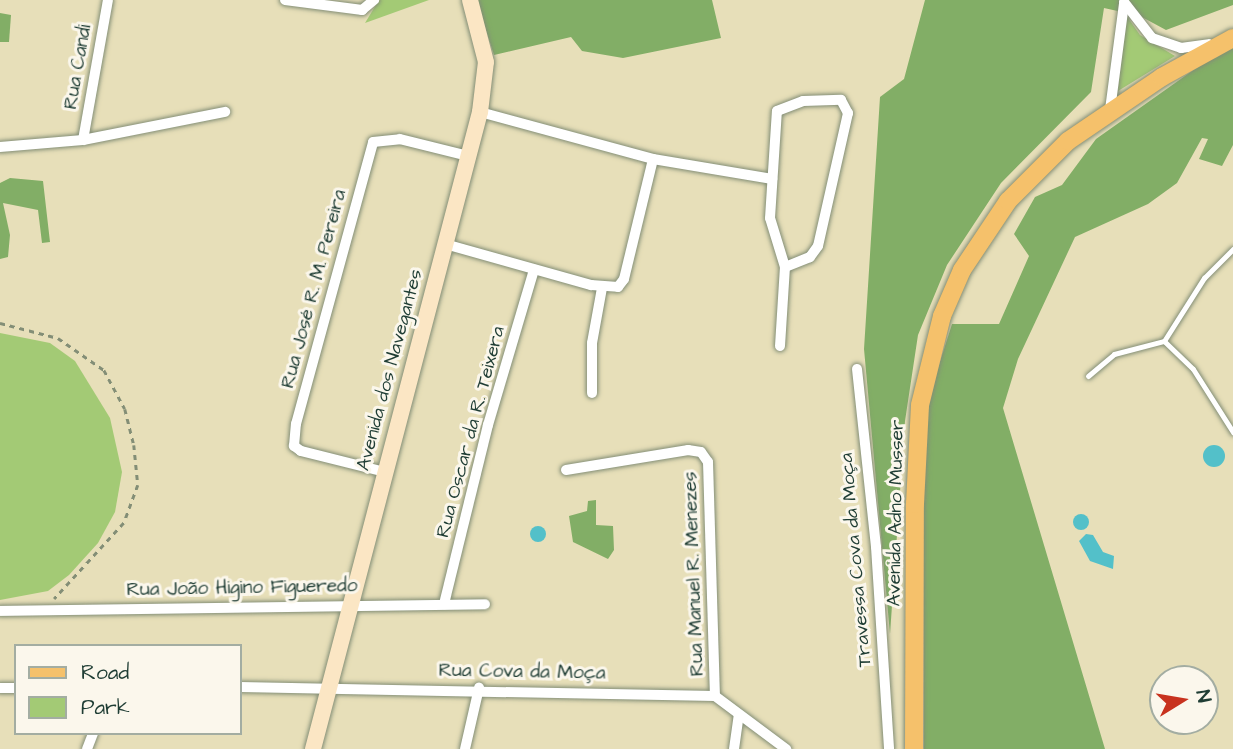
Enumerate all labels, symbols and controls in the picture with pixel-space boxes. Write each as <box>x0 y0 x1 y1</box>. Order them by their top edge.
street label: Rua Candi <box>59 23 97 111</box>
street label: Rua José R. M. Pereira <box>277 187 351 391</box>
street label: Avenida dos Navegantes <box>352 267 428 473</box>
street label: Rua Oscar da R. Teixera <box>432 324 510 540</box>
street label: Avenida Adno Musser <box>883 420 909 606</box>
street label: Travessa Cova da Moça <box>835 452 877 668</box>
street label: Rua Manuel R. Menezes <box>679 471 709 677</box>
street label: Rua João Higino Figueredo <box>126 575 358 601</box>
legend <box>14 644 242 735</box>
text: Road <box>81 658 129 687</box>
street label: Rua Cova da Moça <box>438 659 606 685</box>
north arrow <box>1149 665 1219 735</box>
text: N <box>1189 688 1218 705</box>
text: Park <box>81 693 130 722</box>

